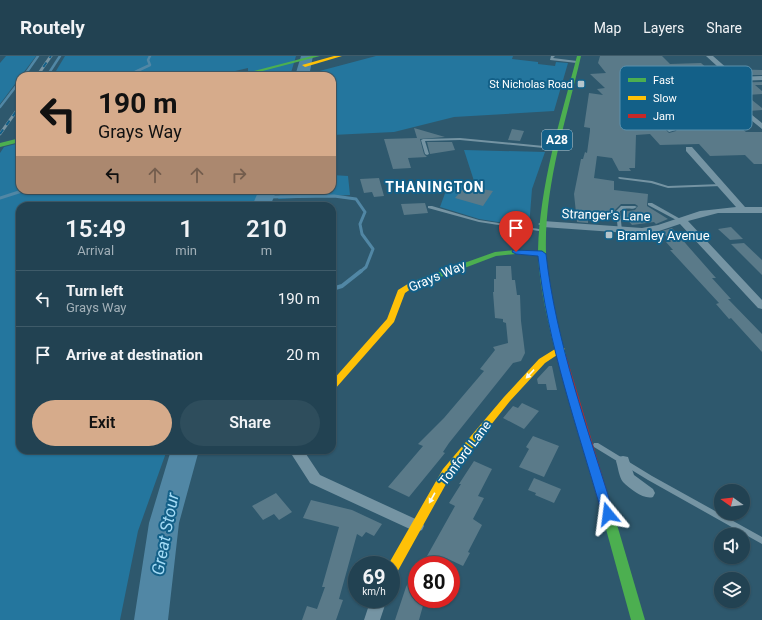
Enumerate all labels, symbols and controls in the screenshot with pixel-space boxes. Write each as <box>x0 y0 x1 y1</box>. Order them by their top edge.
text: Routely <box>20 16 85 39</box>
text: Map <box>594 20 621 36</box>
text: Layers <box>643 20 684 36</box>
text: Share <box>706 20 742 36</box>
legend <box>620 66 752 130</box>
text: Fast <box>653 74 675 87</box>
place label: St Nicholas Road <box>489 78 573 91</box>
marker: St Nicholas Road <box>576 79 586 89</box>
text: 190 m <box>98 87 177 120</box>
icon: left <box>32 88 84 140</box>
text: Slow <box>653 92 677 105</box>
text: Jam <box>653 110 675 123</box>
text: Grays Way <box>98 121 182 142</box>
road number: A28 <box>542 130 572 150</box>
icon: left <box>102 164 124 186</box>
icon: ahead <box>144 164 166 186</box>
icon: ahead <box>186 164 208 186</box>
icon: right <box>228 164 250 186</box>
district label: THANINGTON <box>385 179 485 195</box>
street label: Stranger's Lane <box>561 206 651 224</box>
pin <box>499 211 533 252</box>
text: 15:49 <box>65 215 126 243</box>
text: 1 <box>179 215 193 243</box>
text: 210 <box>246 215 287 243</box>
icon: arrive <box>505 217 527 239</box>
place label: Bramley Avenue <box>617 228 710 243</box>
marker: Bramley Avenue <box>604 230 614 240</box>
text: Arrival <box>77 243 114 258</box>
text: min <box>175 243 197 258</box>
text: m <box>261 243 272 258</box>
street label: Grays Way <box>406 257 468 295</box>
text: Turn left <box>66 282 123 300</box>
icon: left <box>32 288 54 310</box>
text: 190 m <box>278 290 320 308</box>
text: Grays Way <box>66 300 127 315</box>
icon: arrive <box>32 344 54 366</box>
text: Arrive at destination <box>66 346 203 364</box>
text: 20 m <box>286 346 320 364</box>
one-way arrow <box>525 369 535 379</box>
button: Exit <box>32 400 172 446</box>
button: Share <box>180 400 320 446</box>
street label: Tonford Lane <box>436 418 494 488</box>
north arrow <box>714 484 750 520</box>
map controls <box>714 484 750 608</box>
water label: Great Stour <box>147 491 183 577</box>
one-way arrow <box>429 492 436 504</box>
position arrow <box>587 493 629 535</box>
button: sound <box>714 528 750 564</box>
speed limit sign: 80 <box>408 556 460 608</box>
text: 69 <box>363 565 385 589</box>
button: layers <box>714 572 750 608</box>
text: km/h <box>362 586 386 597</box>

